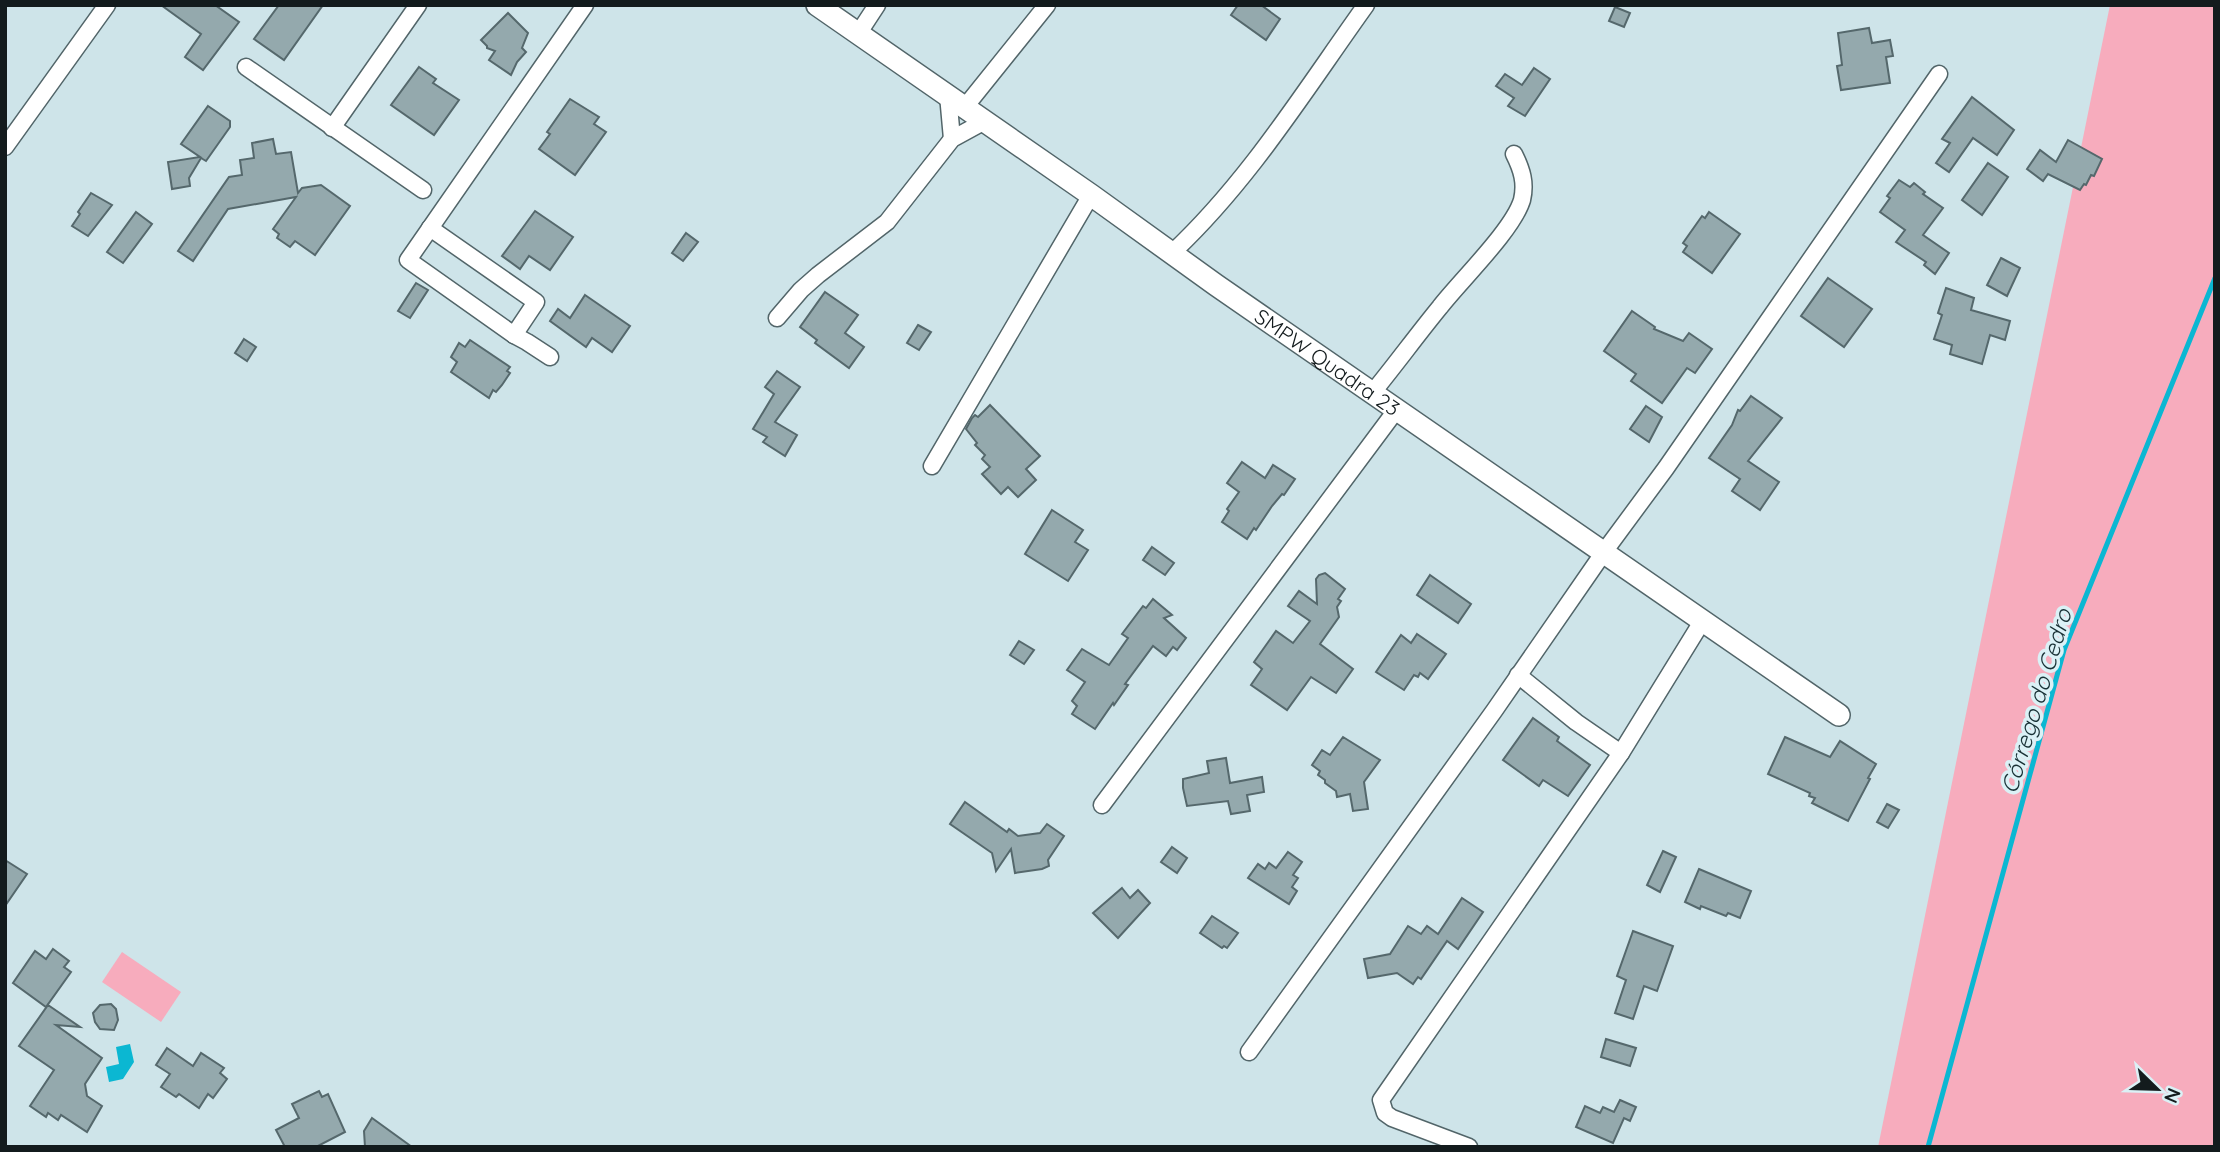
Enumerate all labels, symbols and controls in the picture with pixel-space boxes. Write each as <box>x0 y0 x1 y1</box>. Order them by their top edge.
street label: SMPW Quadra 23 <box>1250 303 1405 421</box>
water label: Córrego do Cedro <box>1994 604 2078 797</box>
north arrow <box>2122 1054 2192 1124</box>
text: N <box>2159 1085 2186 1107</box>

